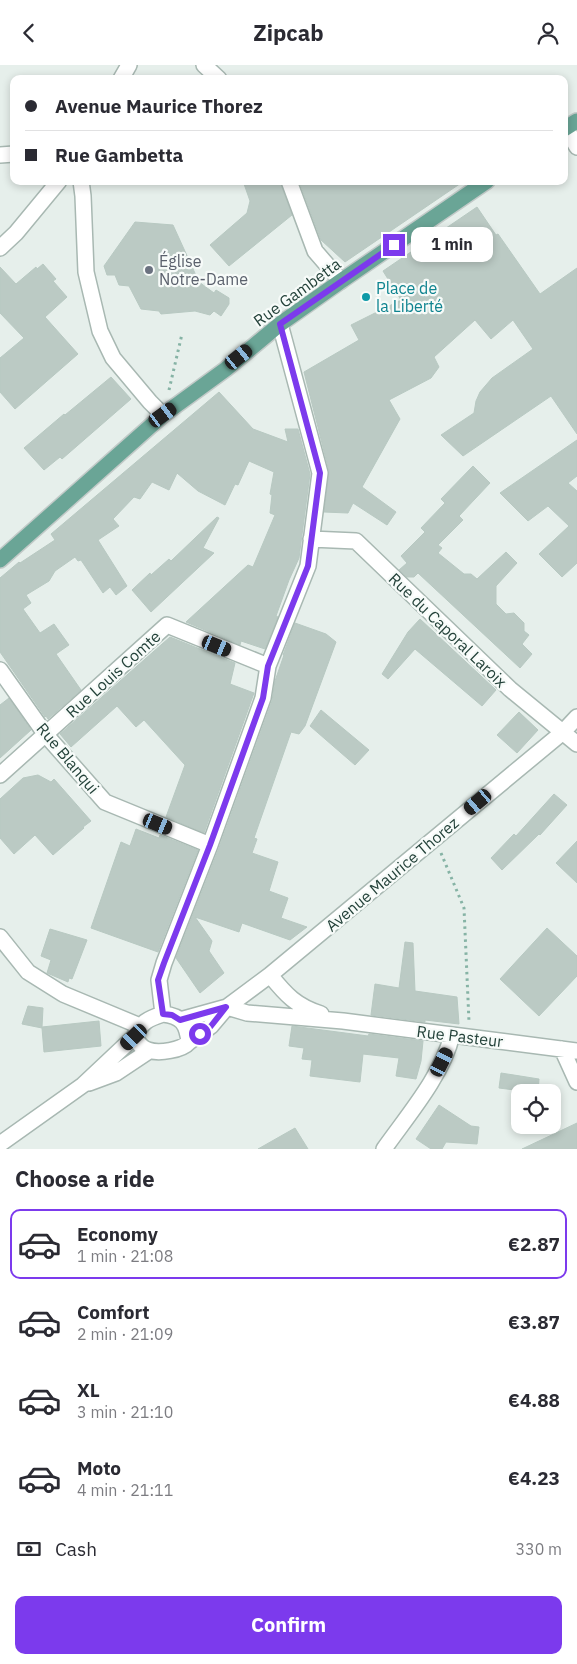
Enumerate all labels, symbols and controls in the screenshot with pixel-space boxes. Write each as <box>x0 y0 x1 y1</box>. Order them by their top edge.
text: Zipcab <box>253 18 324 47</box>
icon: back <box>15 19 43 47</box>
icon: person <box>534 19 562 47</box>
text: Avenue Maurice Thorez <box>55 94 263 118</box>
text: Rue Gambetta <box>55 143 183 167</box>
callout: 1 min <box>412 227 494 263</box>
route end <box>383 234 405 256</box>
text: 1 min <box>431 234 473 254</box>
place label: Église Notre-Dame <box>159 250 248 289</box>
street label: Rue Gambetta <box>249 253 345 330</box>
marker: Église Notre-Dame <box>143 264 155 276</box>
place label: Place de la Liberté <box>376 278 443 316</box>
marker: Place de la Liberté <box>360 291 372 303</box>
car <box>222 342 255 372</box>
car <box>146 400 179 430</box>
street label: Rue du Caporal Laroix <box>385 568 511 692</box>
street label: Rue Louis Comte <box>62 626 165 722</box>
car <box>200 633 233 659</box>
street label: Rue Blanqui <box>32 718 104 798</box>
car <box>461 787 494 817</box>
car <box>141 811 174 837</box>
street label: Avenue Maurice Thorez <box>321 813 463 935</box>
car <box>117 1021 150 1053</box>
street label: Rue Pasteur <box>416 1021 504 1051</box>
route start <box>189 1023 211 1045</box>
car <box>428 1045 455 1079</box>
map controls <box>511 1084 561 1134</box>
button: locate <box>511 1084 561 1134</box>
text: Choose a ride <box>15 1164 155 1193</box>
icon: car <box>17 1222 62 1267</box>
text: Economy <box>77 1222 158 1246</box>
text: €2.87 <box>508 1232 560 1256</box>
text: 1 min · 21:08 <box>77 1246 173 1266</box>
icon: car <box>17 1300 62 1345</box>
text: Comfort <box>77 1300 150 1324</box>
text: €3.87 <box>508 1310 560 1334</box>
text: 2 min · 21:09 <box>77 1324 173 1344</box>
icon: car <box>17 1378 62 1423</box>
text: XL <box>77 1378 100 1402</box>
text: €4.88 <box>508 1388 560 1412</box>
text: 3 min · 21:10 <box>77 1402 173 1422</box>
icon: car <box>17 1456 62 1501</box>
text: Moto <box>77 1456 121 1480</box>
text: €4.23 <box>508 1466 560 1490</box>
text: 4 min · 21:11 <box>77 1480 173 1500</box>
icon: cash <box>15 1535 43 1563</box>
text: Cash <box>55 1537 97 1561</box>
text: 330 m <box>515 1539 562 1559</box>
button: Confirm <box>15 1596 562 1654</box>

